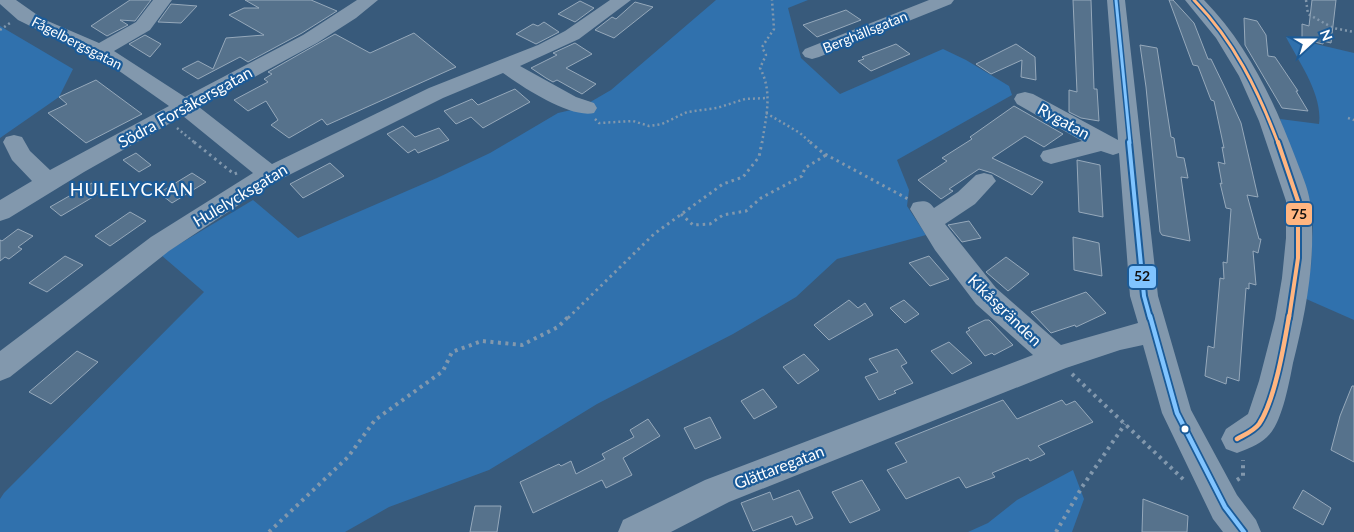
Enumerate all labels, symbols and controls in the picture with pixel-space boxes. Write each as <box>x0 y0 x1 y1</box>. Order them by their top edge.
street label: Berghällsgatan <box>820 7 910 56</box>
street label: Fågelbergsgatan <box>29 12 125 73</box>
north arrow <box>1289 15 1339 65</box>
text: N <box>1317 27 1336 43</box>
street label: Södra Forsåkersgatan <box>115 62 255 151</box>
street label: Rygatan <box>1035 99 1094 143</box>
street label: Hulelycksgatan <box>189 159 290 230</box>
district label: HULELYCKAN <box>70 178 194 200</box>
line badge: 75 <box>1285 202 1313 226</box>
text: 75 <box>1291 205 1307 222</box>
line badge: 52 <box>1128 265 1157 289</box>
text: 52 <box>1134 267 1150 284</box>
street label: Kikåsgränden <box>965 270 1046 349</box>
unlabelled marker <box>1180 424 1190 434</box>
street label: Glättaregatan <box>731 441 827 492</box>

